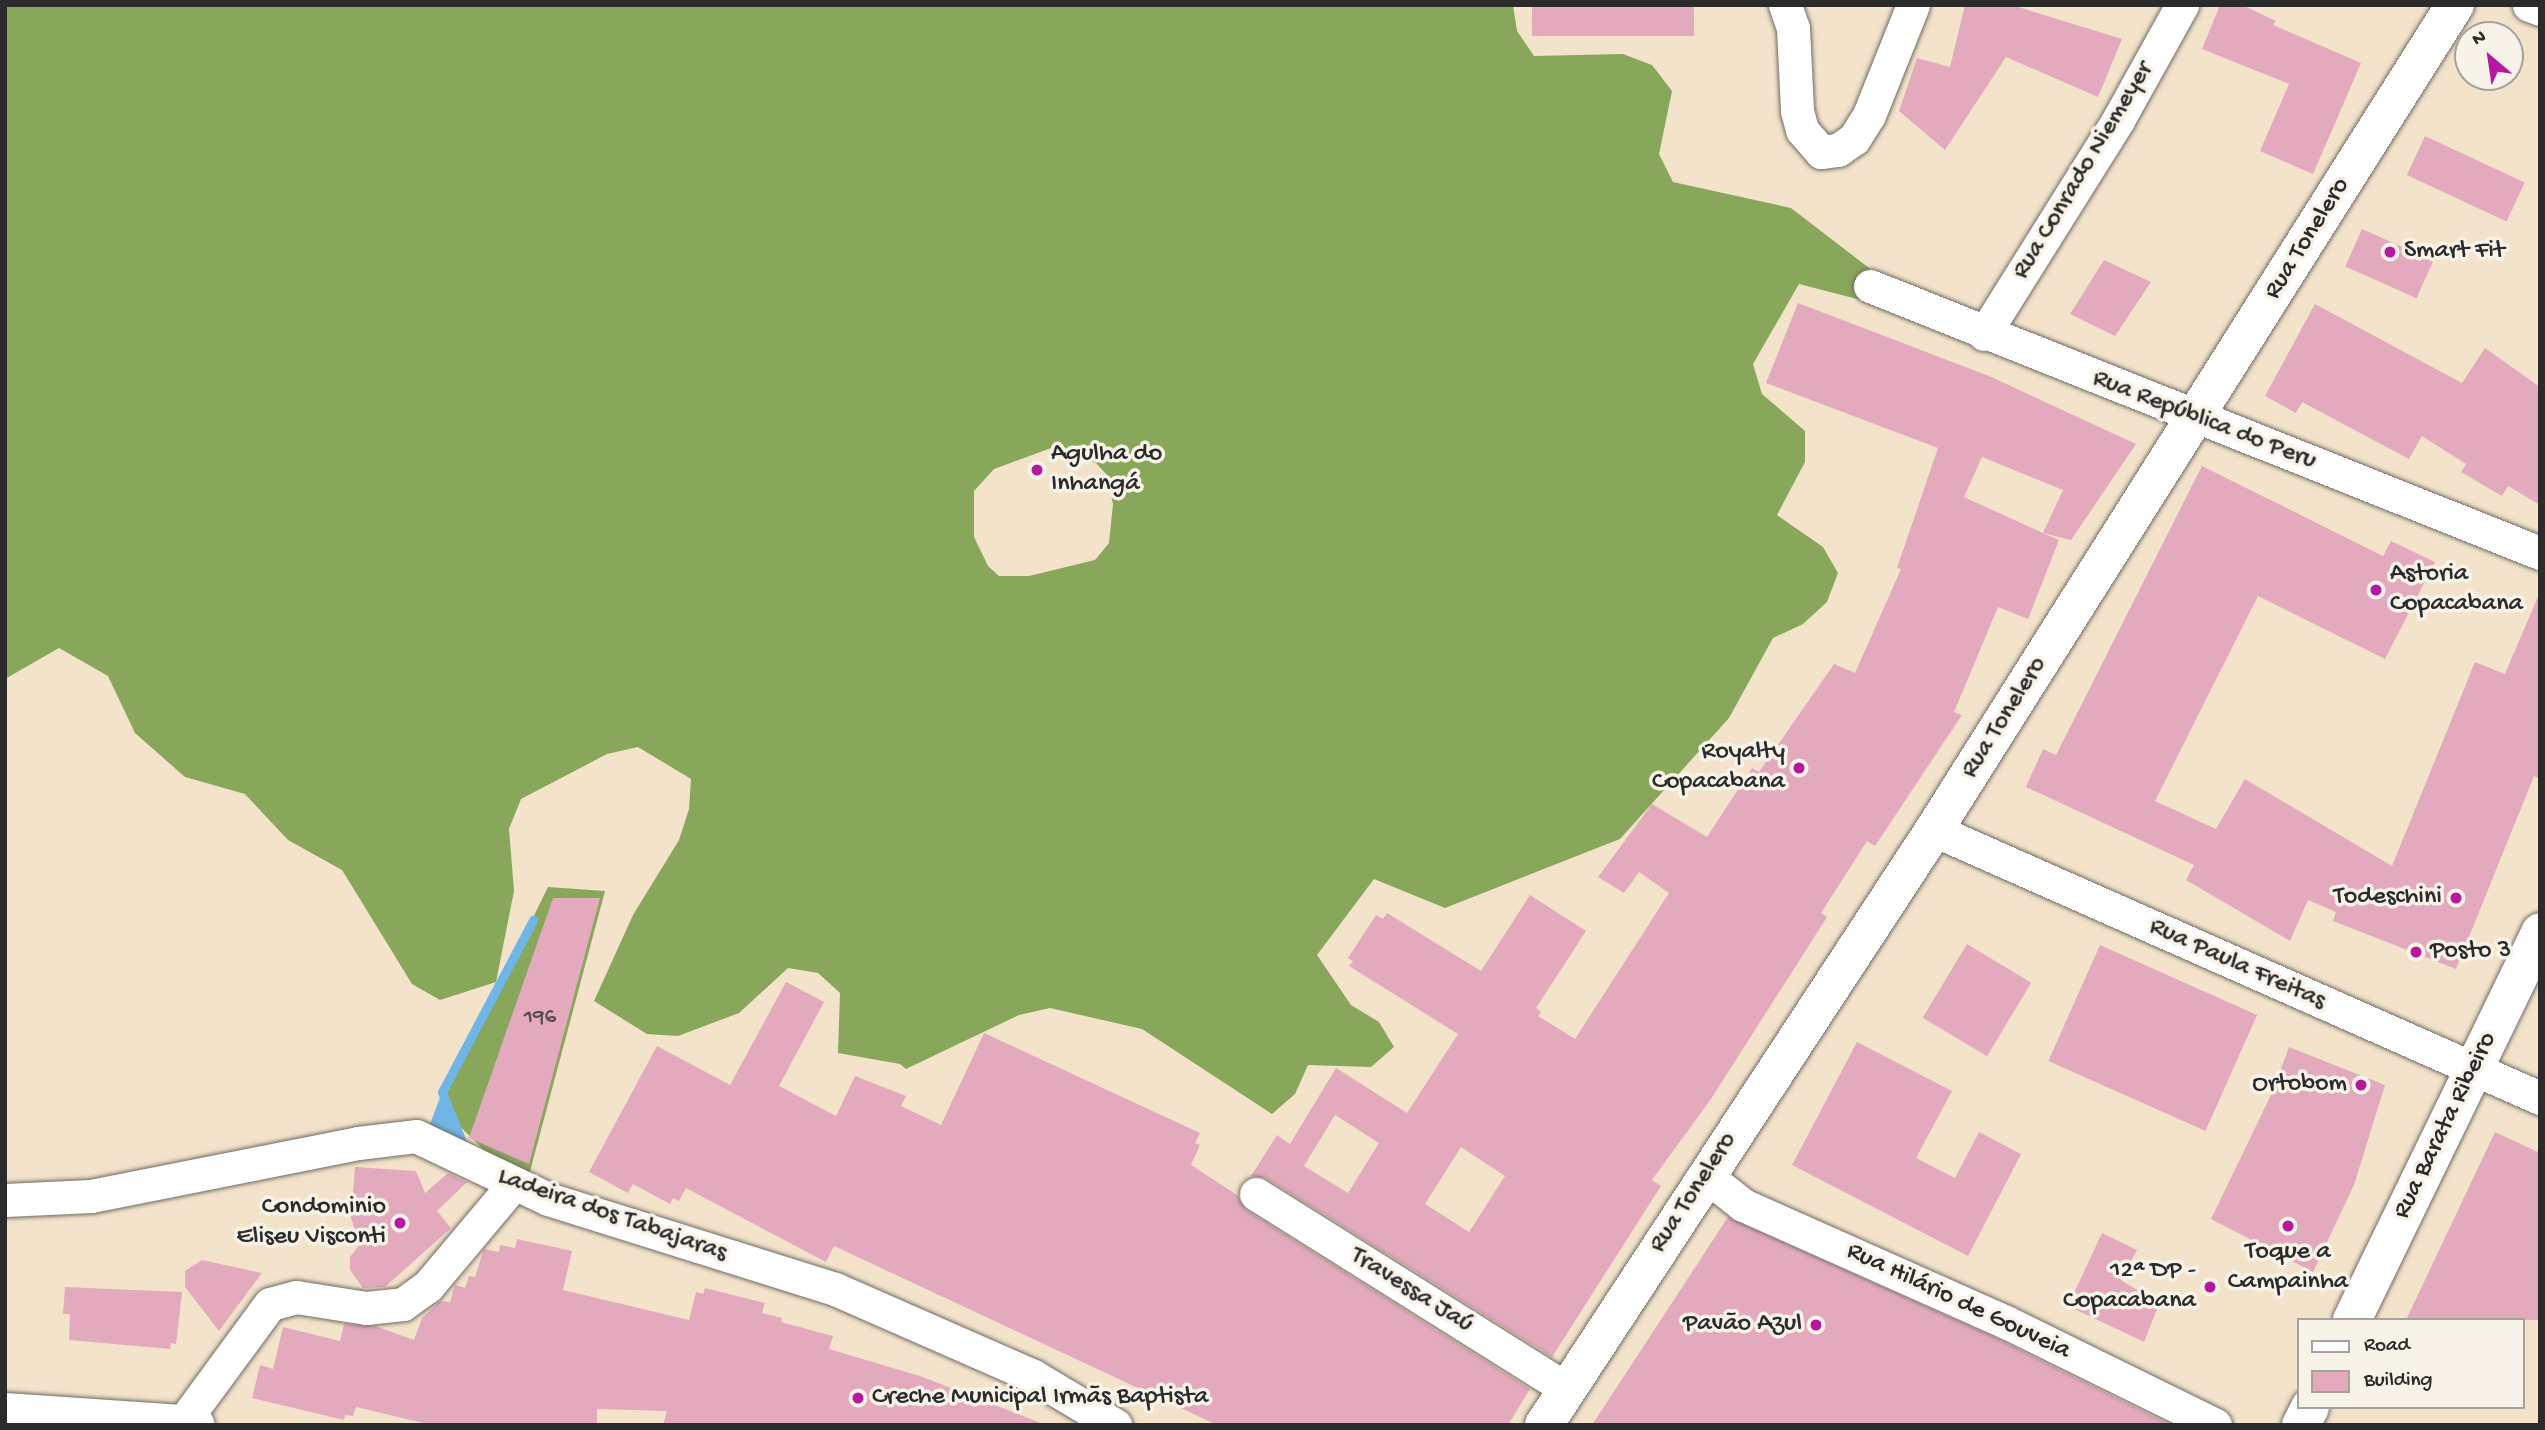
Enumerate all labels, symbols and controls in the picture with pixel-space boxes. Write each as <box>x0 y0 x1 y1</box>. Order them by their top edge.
north arrow <box>2454 21 2524 91</box>
text: N <box>2469 26 2491 52</box>
street label: Rua Conrado Niemeyer <box>2007 57 2161 285</box>
street label: Rua Tonelero <box>2258 172 2358 306</box>
place label: Smart Fit <box>2404 236 2504 268</box>
marker: Smart Fit <box>2382 244 2398 260</box>
street label: Rua República do Peru <box>2088 364 2320 478</box>
place label: Agulha do Inhangá <box>1051 439 1162 500</box>
marker: Agulha do Inhangá <box>1029 462 1045 478</box>
place label: Astoria Copacabana <box>2390 559 2523 620</box>
marker: Astoria Copacabana <box>2368 582 2384 598</box>
street label: Rua Tonelero <box>1955 651 2055 785</box>
place label: Royalty Copacabana <box>1652 737 1785 798</box>
marker: Royalty Copacabana <box>1791 760 1807 776</box>
place label: Todeschini <box>2334 882 2442 914</box>
marker: Todeschini <box>2448 890 2464 906</box>
street label: Rua Paula Freitas <box>2144 912 2330 1018</box>
place label: Posto 3 <box>2430 936 2511 968</box>
marker: Posto 3 <box>2408 944 2424 960</box>
house number: 196 <box>524 1004 556 1032</box>
street label: Rua Barata Ribeiro <box>2387 1028 2505 1224</box>
place label: Ortobom <box>2252 1069 2347 1101</box>
marker: Ortobom <box>2353 1077 2369 1093</box>
street label: Rua Tonelero <box>1643 1127 1745 1259</box>
street label: Ladeira dos Tabajaras <box>493 1162 731 1270</box>
place label: Condominio Eliseu Visconti <box>236 1192 386 1254</box>
marker: Condominio Eliseu Visconti <box>392 1215 408 1231</box>
marker: Toque a Campainha <box>2280 1218 2296 1234</box>
street label: Rua Hilário de Gouveia <box>1841 1236 2075 1368</box>
place label: Toque a Campainha <box>2228 1237 2348 1298</box>
street label: Travessa Jaú <box>1344 1241 1478 1341</box>
place label: 12ª DP - Copacabana <box>2063 1256 2196 1318</box>
marker: 12ª DP - Copacabana <box>2202 1279 2218 1295</box>
place label: Pavão Azul <box>1683 1309 1802 1341</box>
marker: Pavão Azul <box>1808 1317 1824 1333</box>
legend <box>2296 1318 2524 1409</box>
text: Road <box>2364 1334 2410 1359</box>
text: Building <box>2364 1369 2433 1394</box>
place label: Creche Municipal Irmãs Baptista <box>872 1382 1208 1414</box>
marker: Creche Municipal Irmãs Baptista <box>850 1390 866 1406</box>

